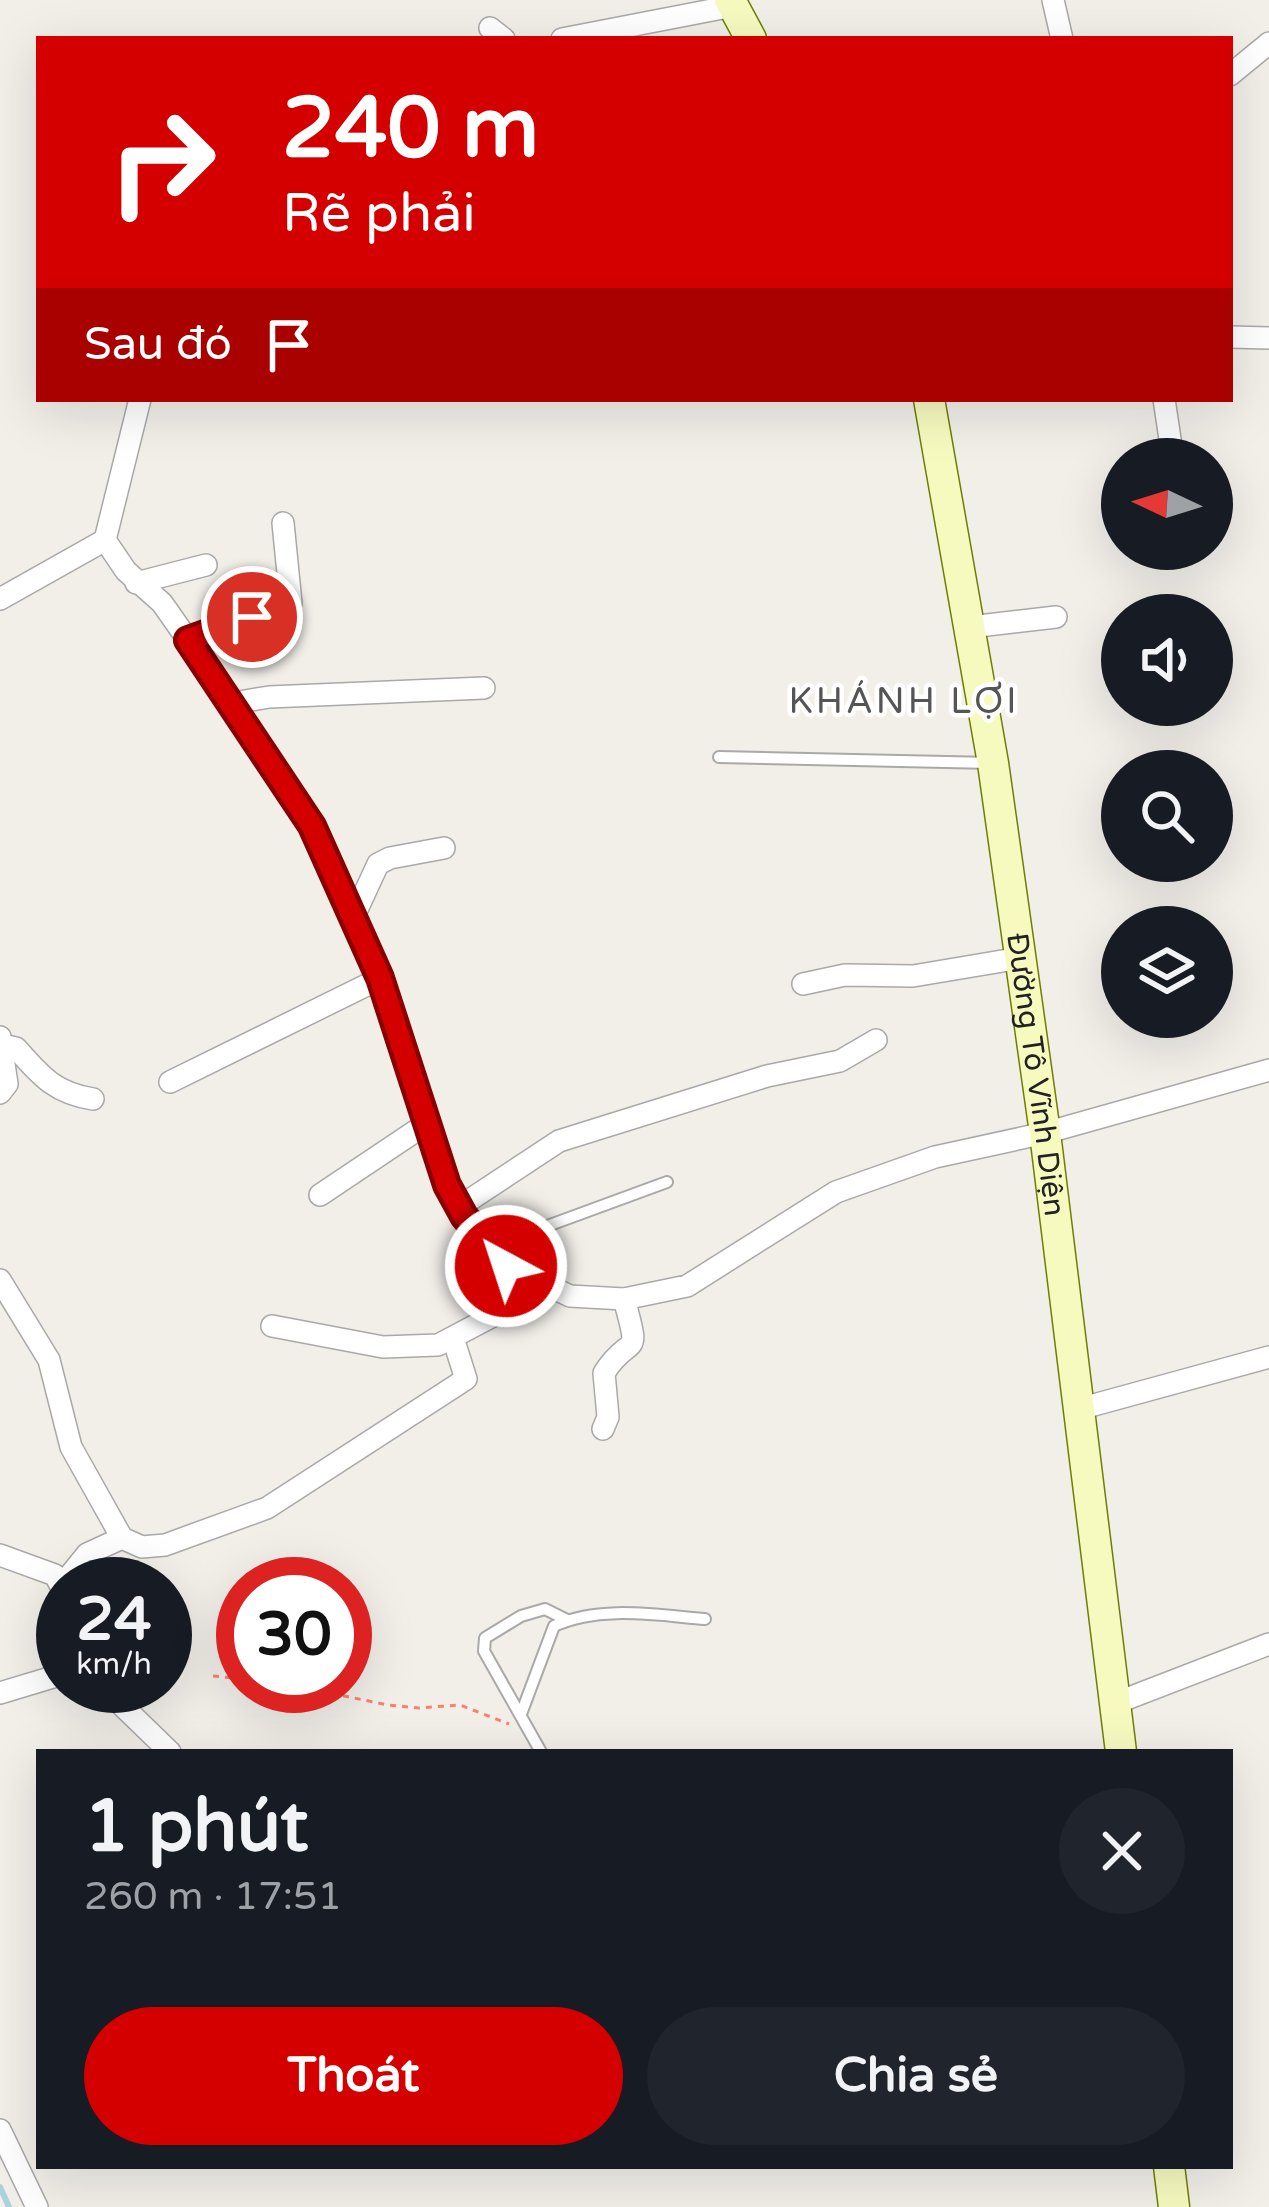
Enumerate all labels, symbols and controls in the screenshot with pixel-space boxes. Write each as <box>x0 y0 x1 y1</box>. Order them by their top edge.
text: 240 m <box>282 79 539 180</box>
icon: right <box>84 84 240 240</box>
text: Rẽ phải <box>282 181 476 246</box>
icon: arrive <box>256 312 322 378</box>
text: Sau đó <box>84 318 232 372</box>
north arrow <box>1101 438 1233 570</box>
map controls <box>1101 438 1233 1038</box>
pin <box>201 566 303 668</box>
icon: arrive <box>219 584 285 650</box>
button: sound <box>1101 594 1233 726</box>
district label: KHÁNH LỢI <box>789 680 1019 723</box>
button: search <box>1101 750 1233 882</box>
button: layers <box>1101 906 1233 1038</box>
street label: Đường Tô Vĩnh Diện <box>998 930 1073 1218</box>
position arrow <box>443 1203 569 1329</box>
speed limit sign: 30 <box>216 1557 372 1713</box>
text: 24 <box>76 1584 152 1656</box>
text: km/h <box>76 1646 152 1683</box>
text: 1 phút <box>84 1784 308 1871</box>
button: close <box>1059 1788 1185 1914</box>
text: 260 m · 17:51 <box>84 1873 342 1920</box>
button: Thoát <box>84 2007 623 2145</box>
button: Chia sẻ <box>647 2007 1185 2145</box>

